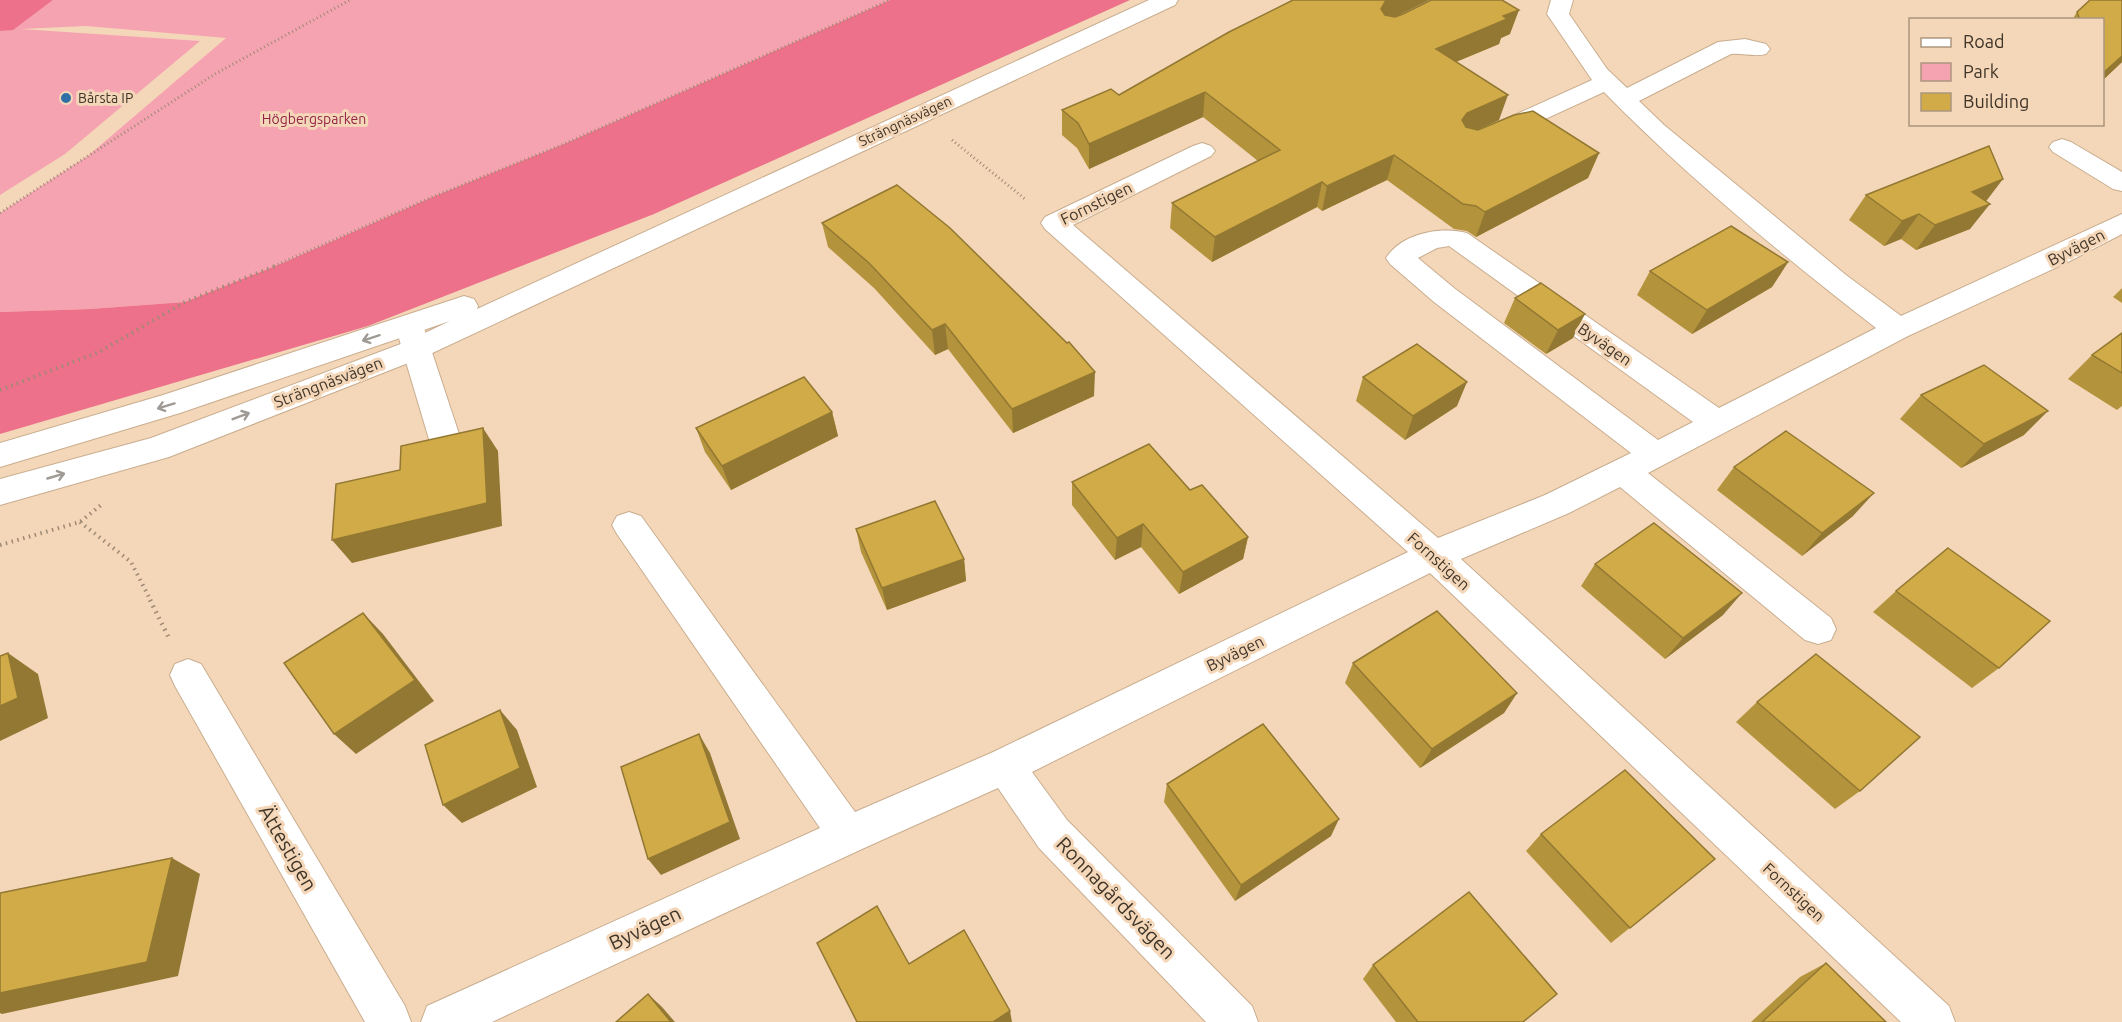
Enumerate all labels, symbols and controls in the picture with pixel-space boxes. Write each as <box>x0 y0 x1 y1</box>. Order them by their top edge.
legend <box>1909 18 2104 126</box>
text: Road <box>1963 31 2005 51</box>
text: Park <box>1963 61 1999 81</box>
place label: Bårsta IP <box>78 90 133 106</box>
marker: Bårsta IP <box>59 91 73 105</box>
text: Building <box>1963 91 2029 111</box>
street label: Strängnäsvägen <box>856 93 954 149</box>
park label: Högbergsparken <box>262 111 366 127</box>
street label: Fornstigen <box>1057 178 1135 228</box>
street label: Byvägen <box>2045 225 2107 269</box>
street label: Byvägen <box>1575 319 1635 369</box>
one-way arrow <box>361 333 380 344</box>
street label: Strängnäsvägen <box>271 353 385 411</box>
one-way arrow <box>157 401 176 412</box>
one-way arrow <box>232 409 250 420</box>
one-way arrow <box>46 470 65 481</box>
street label: Fornstigen <box>1404 528 1474 594</box>
street label: Byvägen <box>1204 631 1266 675</box>
street label: Ättestigen <box>255 801 322 895</box>
street label: Ronnagårdsvägen <box>1052 832 1181 964</box>
street label: Fornstigen <box>1760 859 1828 925</box>
street label: Byvägen <box>605 901 684 954</box>

